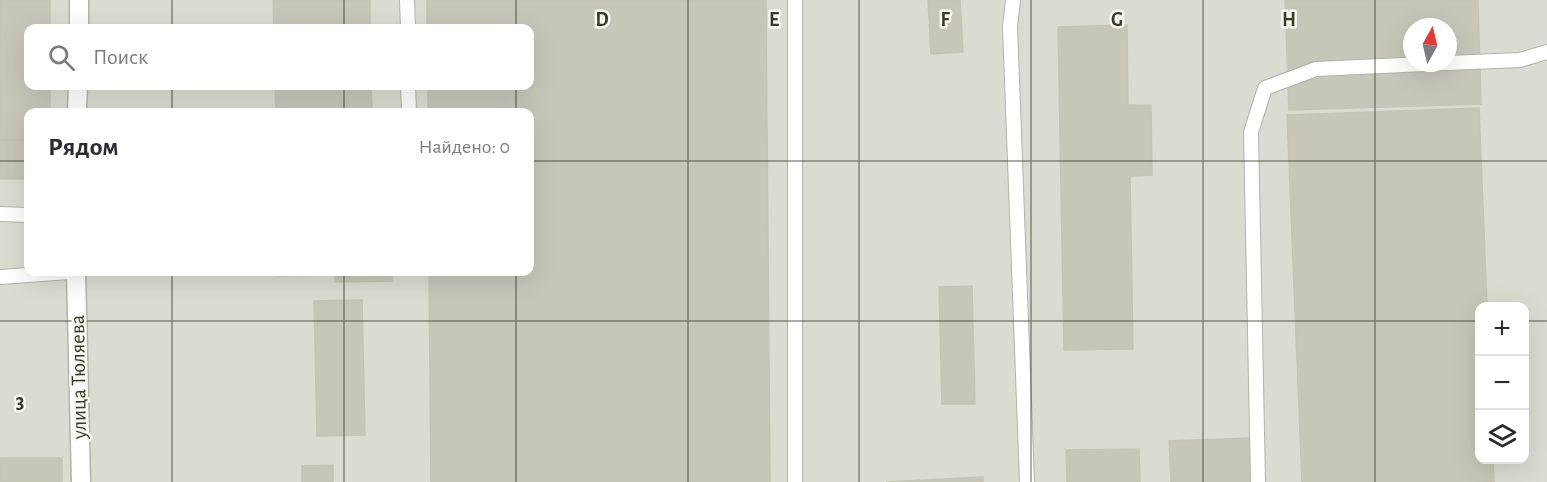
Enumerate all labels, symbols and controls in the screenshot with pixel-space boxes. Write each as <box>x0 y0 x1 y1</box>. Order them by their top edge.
text: D <box>595 10 609 30</box>
text: E <box>769 10 779 30</box>
text: F <box>940 10 950 30</box>
text: G <box>1111 10 1123 30</box>
text: H <box>1282 10 1296 30</box>
north arrow <box>1403 18 1457 72</box>
search box <box>24 24 534 90</box>
icon: search <box>45 41 78 74</box>
text: Поиск <box>93 46 148 68</box>
text: Рядом <box>48 134 119 160</box>
text: Найдено: 0 <box>419 137 510 157</box>
map controls <box>1475 302 1529 464</box>
button: + <box>1475 302 1529 356</box>
street label: улица Тюляева <box>67 314 90 440</box>
button: − <box>1475 356 1529 410</box>
text: 3 <box>16 392 24 412</box>
button: layers <box>1475 410 1529 464</box>

